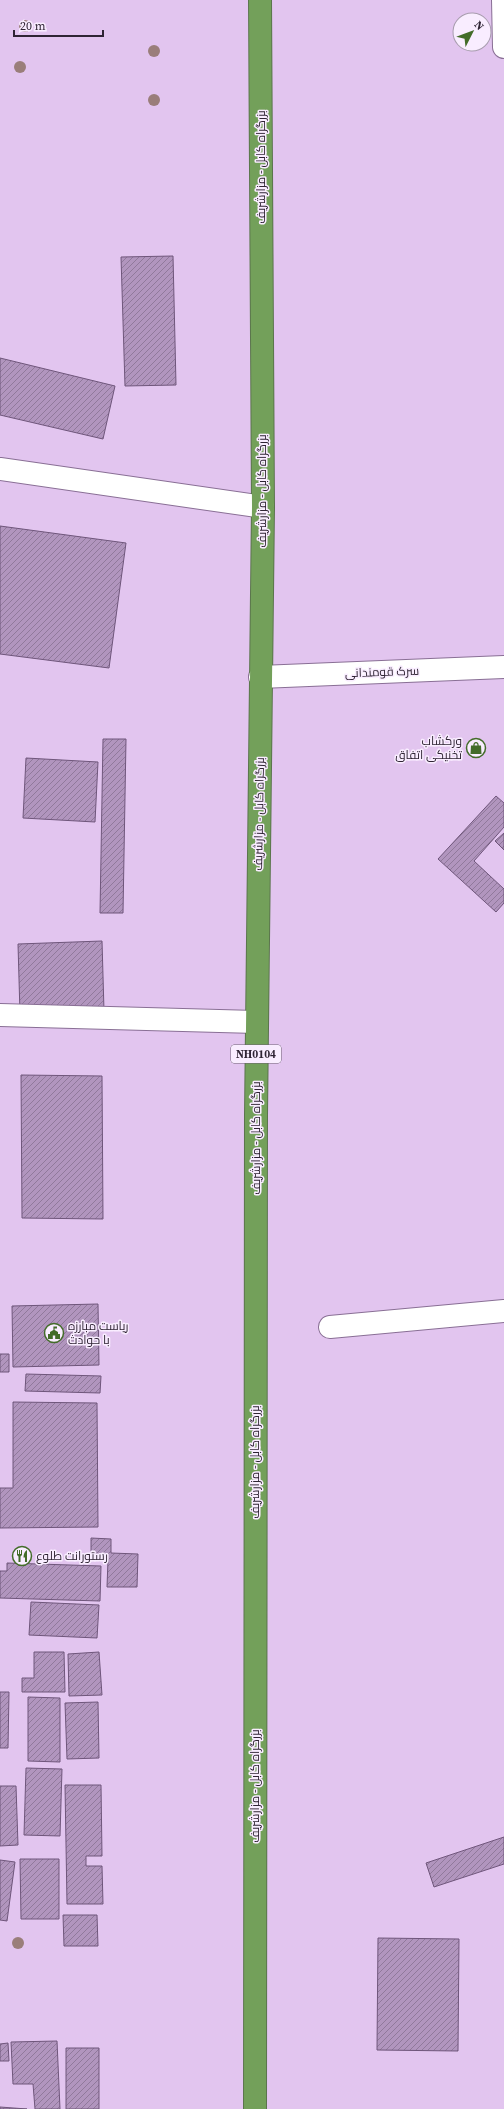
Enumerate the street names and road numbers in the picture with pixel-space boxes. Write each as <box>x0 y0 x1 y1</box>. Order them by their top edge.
street label: بزرگراه کابل - مزارشریف <box>253 110 269 224</box>
street label: بزرگراه کابل - مزارشریف <box>254 434 270 548</box>
street label: سرک قومندانی <box>345 663 419 681</box>
street label: بزرگراه کابل - مزارشریف <box>250 757 268 871</box>
road number: NH0104 <box>231 1045 281 1063</box>
street label: بزرگراه کابل - مزارشریف <box>248 1081 264 1195</box>
street label: بزرگراه کابل - مزارشریف <box>247 1405 263 1519</box>
street label: بزرگراه کابل - مزارشریف <box>247 1729 263 1843</box>

